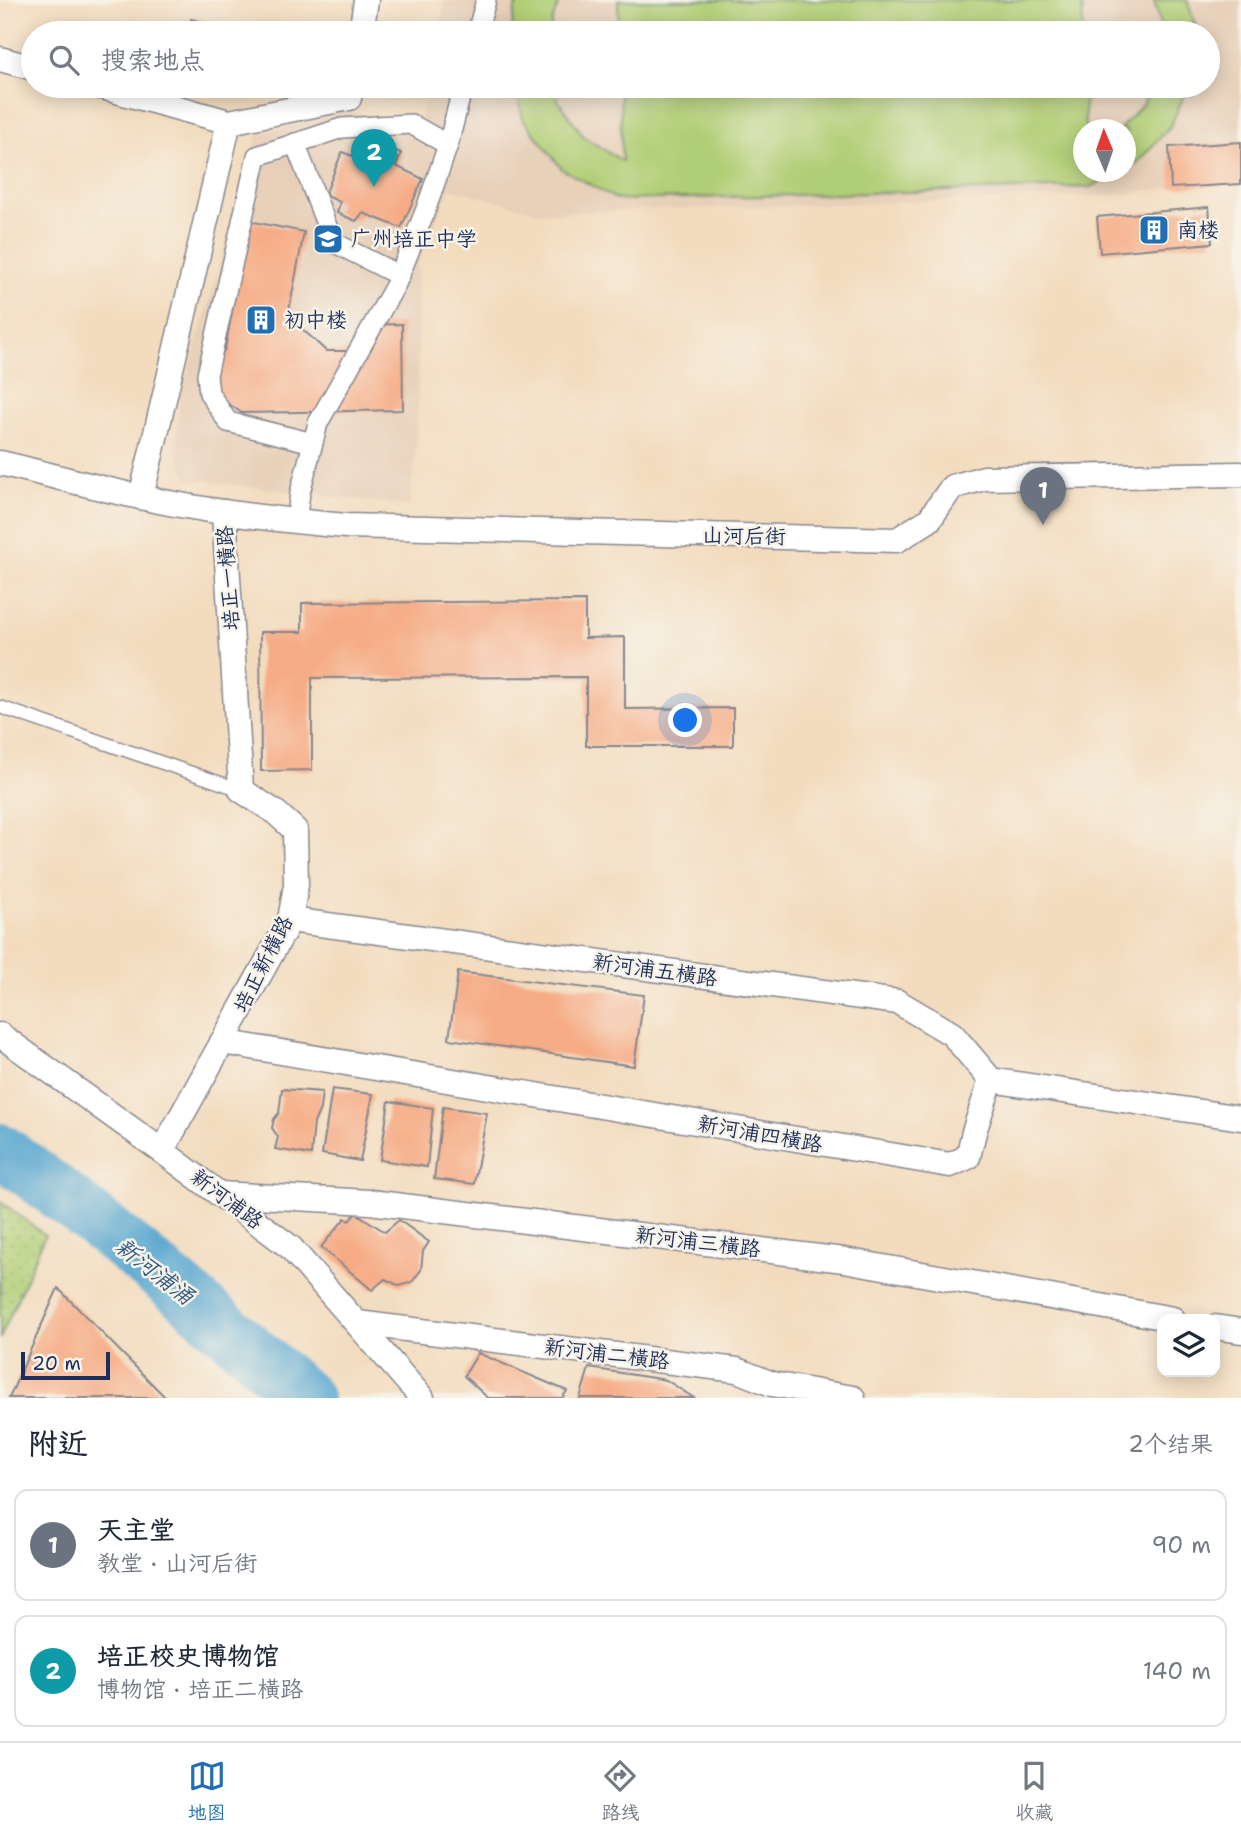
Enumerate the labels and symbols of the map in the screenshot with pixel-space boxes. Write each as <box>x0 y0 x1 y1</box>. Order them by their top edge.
north arrow <box>1073 119 1136 182</box>
pin: 2 <box>351 129 397 187</box>
building icon: 南楼 <box>1137 213 1171 247</box>
place label: 南楼 <box>1177 216 1219 244</box>
school or university icon: 广州培正中学 <box>311 222 345 256</box>
place label: 广州培正中学 <box>351 225 477 253</box>
building icon: 初中楼 <box>244 303 278 337</box>
place label: 初中楼 <box>284 306 347 334</box>
pin: 1 <box>1020 467 1066 525</box>
street label: 山河后街 <box>702 521 786 551</box>
street label: 培正一横路 <box>210 525 246 631</box>
your location <box>668 703 702 737</box>
street label: 培正新横路 <box>227 911 299 1017</box>
street label: 新河浦五横路 <box>591 947 719 993</box>
street label: 新河浦四横路 <box>696 1109 824 1159</box>
street label: 新河浦路 <box>185 1163 269 1235</box>
street label: 新河浦三横路 <box>634 1220 762 1264</box>
water label: 新河浦涌 <box>110 1231 201 1312</box>
street label: 新河浦二横路 <box>543 1332 671 1376</box>
scale bar <box>21 1349 110 1381</box>

